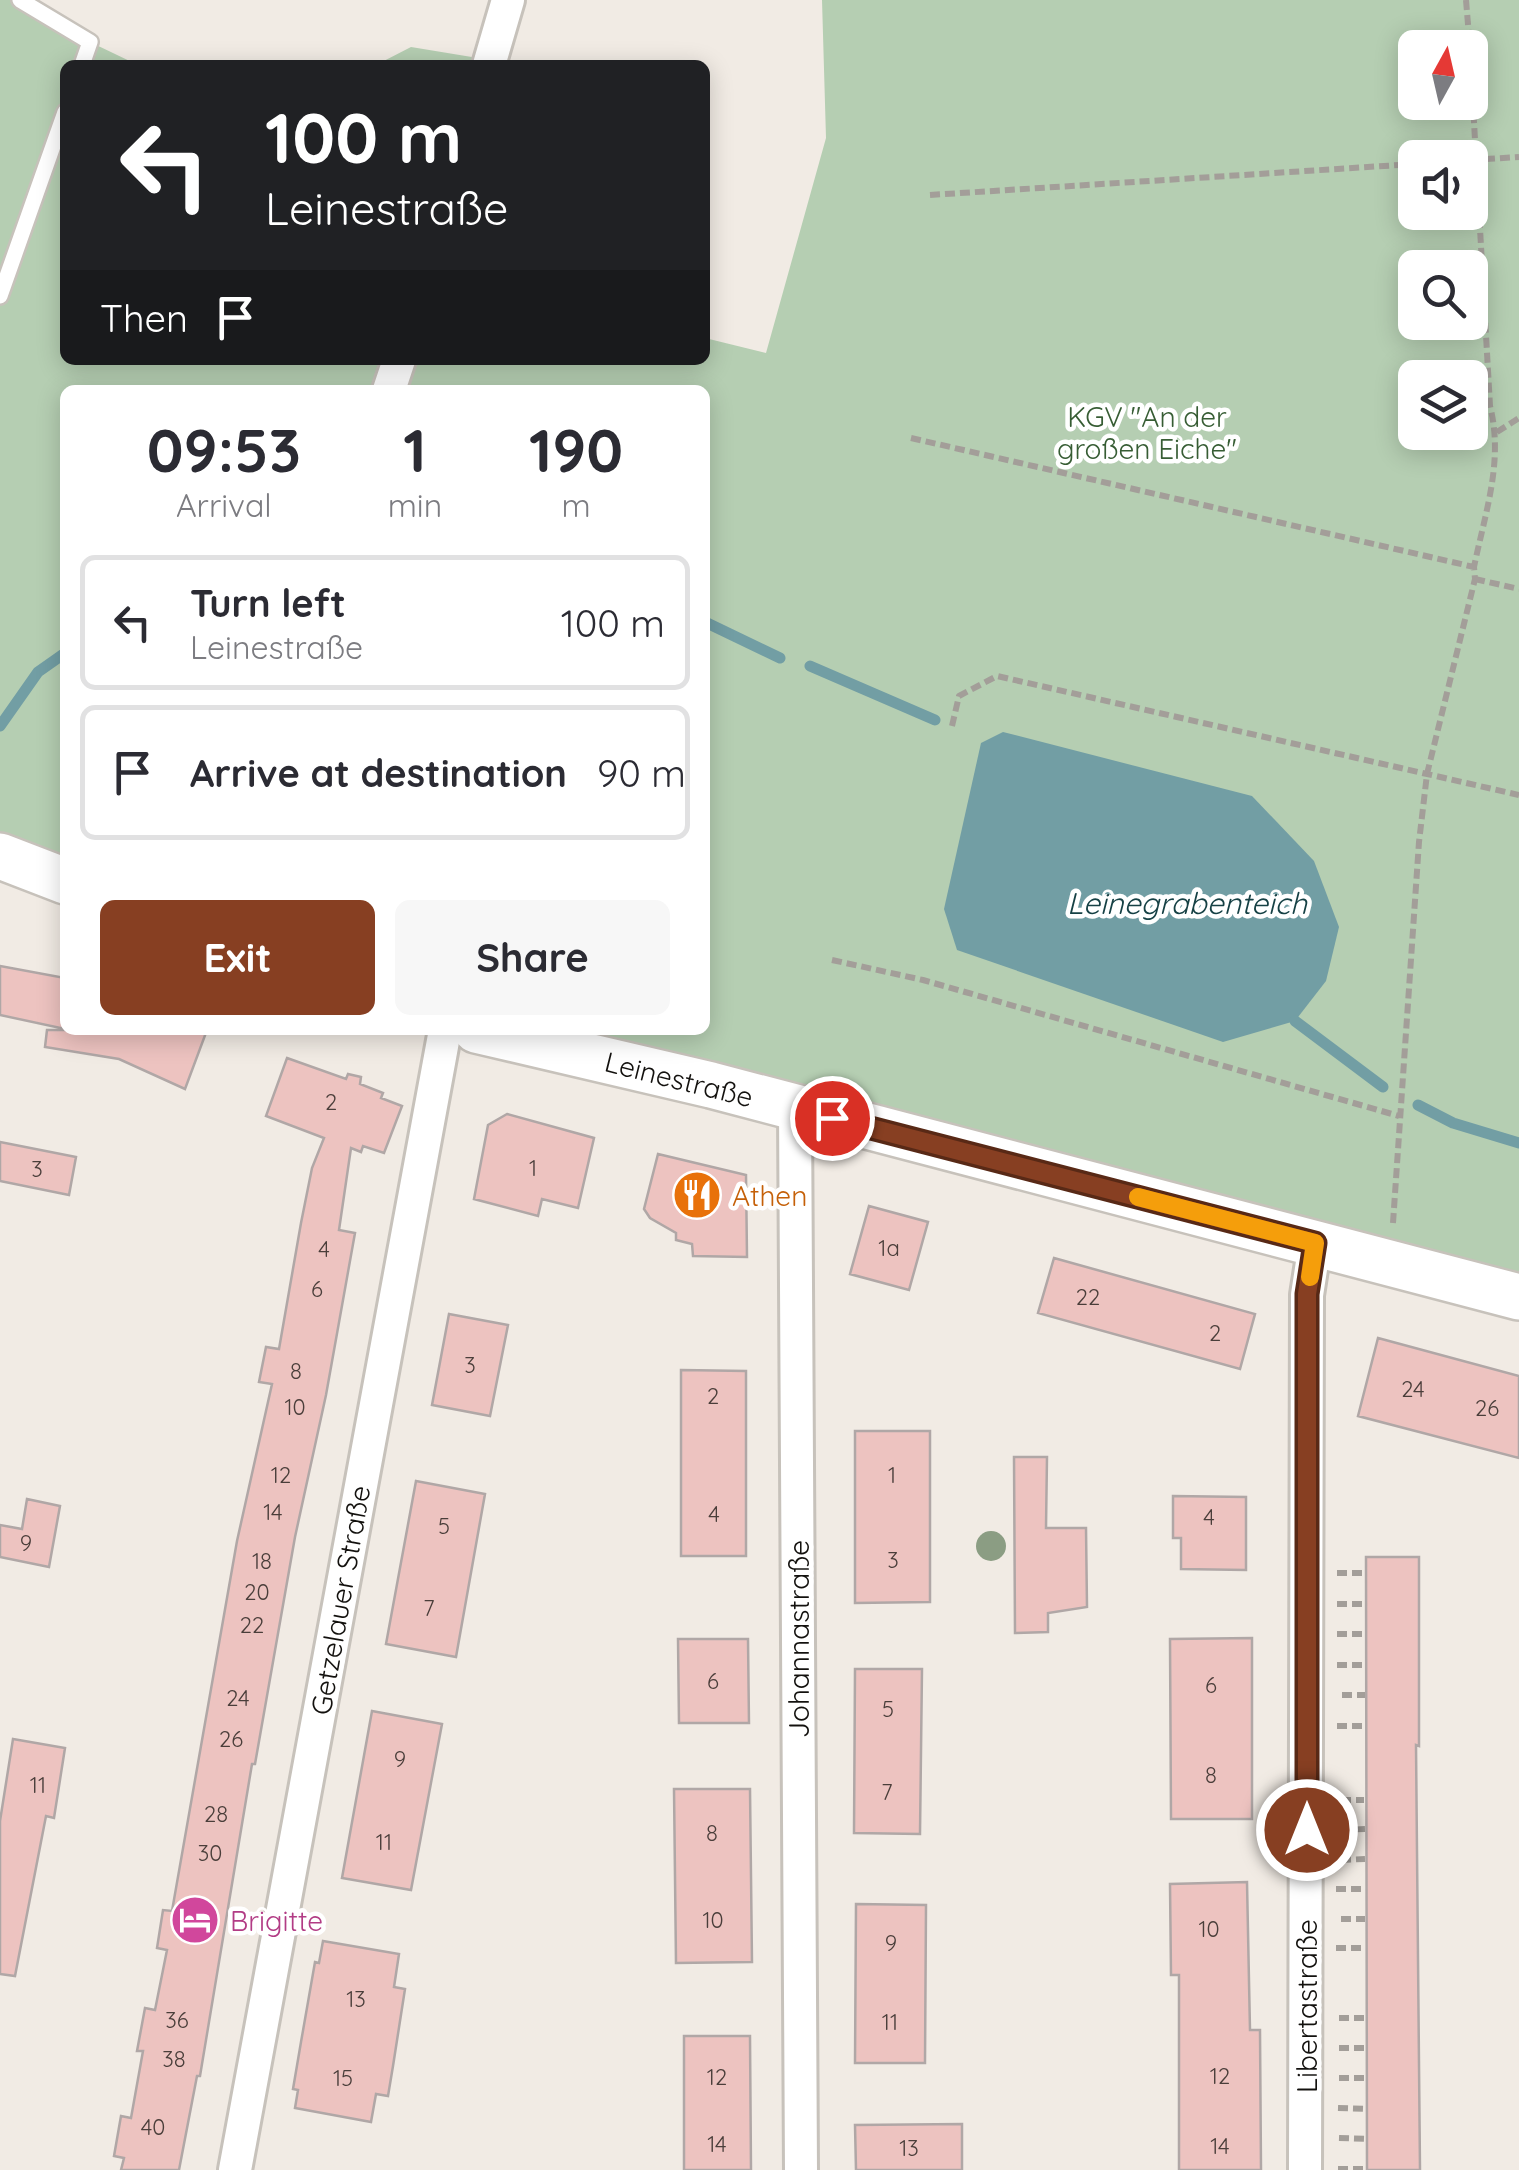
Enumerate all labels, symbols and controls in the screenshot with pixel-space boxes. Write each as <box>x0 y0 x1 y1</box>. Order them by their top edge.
north arrow <box>1398 30 1488 120</box>
map controls <box>1398 30 1488 450</box>
text: 100 m <box>265 93 462 181</box>
icon: left <box>100 100 230 230</box>
button: sound <box>1398 140 1488 230</box>
text: Leinestraße <box>265 180 509 236</box>
button: search <box>1398 250 1488 340</box>
icon: arrive <box>208 290 263 345</box>
text: Then <box>100 294 188 342</box>
button: layers <box>1398 360 1488 450</box>
park label: KGV "An der großen Eiche" <box>1057 399 1237 466</box>
text: 09:53 <box>147 412 301 487</box>
text: 1 <box>403 412 427 487</box>
text: 190 <box>529 412 623 487</box>
text: Arrival <box>176 485 272 525</box>
text: min <box>388 485 442 525</box>
text: m <box>561 485 591 525</box>
text: Turn left <box>190 579 346 627</box>
icon: left <box>105 595 160 650</box>
text: 100 m <box>561 599 665 647</box>
text: Leinestraße <box>190 627 363 667</box>
icon: arrive <box>105 745 160 800</box>
text: Arrive at destination <box>190 749 567 797</box>
text: 90 m <box>597 749 686 797</box>
water label: Leinegrabenteich <box>1067 884 1308 922</box>
button: Exit <box>100 900 375 1015</box>
button: Share <box>395 900 670 1015</box>
street label: Leinestraße <box>601 1044 757 1114</box>
pin <box>790 1076 875 1161</box>
house number: 2 <box>325 1088 337 1116</box>
icon: arrive <box>805 1091 860 1146</box>
house number: 1 <box>529 1154 537 1182</box>
house number: 3 <box>31 1155 43 1183</box>
restaurant icon: Athen <box>671 1169 723 1221</box>
place label: Athen <box>732 1178 807 1213</box>
house number: 1a <box>878 1234 900 1262</box>
house number: 4 <box>318 1235 330 1263</box>
house number: 6 <box>311 1275 323 1303</box>
house number: 22 <box>1076 1283 1100 1311</box>
house number: 2 <box>1209 1319 1221 1347</box>
house number: 3 <box>464 1351 476 1379</box>
house number: 8 <box>290 1357 302 1385</box>
house number: 24 <box>1401 1375 1425 1403</box>
house number: 2 <box>707 1382 719 1410</box>
house number: 10 <box>284 1393 306 1421</box>
house number: 26 <box>1475 1394 1499 1422</box>
house number: 12 <box>271 1461 291 1489</box>
house number: 1 <box>888 1461 896 1489</box>
street label: Getzelauer Straße <box>303 1482 377 1718</box>
house number: 14 <box>263 1498 283 1526</box>
house number: 4 <box>708 1500 720 1528</box>
house number: 4 <box>1203 1503 1215 1531</box>
house number: 5 <box>438 1512 450 1540</box>
house number: 9 <box>20 1529 32 1557</box>
street label: Johannastraße <box>781 1540 816 1738</box>
house number: 3 <box>887 1546 899 1574</box>
house number: 18 <box>252 1547 272 1575</box>
house number: 20 <box>244 1578 270 1606</box>
house number: 7 <box>423 1594 435 1622</box>
house number: 22 <box>240 1611 264 1639</box>
house number: 6 <box>707 1667 719 1695</box>
house number: 6 <box>1205 1671 1217 1699</box>
house number: 24 <box>226 1684 250 1712</box>
house number: 5 <box>882 1695 894 1723</box>
house number: 26 <box>219 1725 243 1753</box>
house number: 9 <box>394 1745 406 1773</box>
house number: 8 <box>1205 1761 1217 1789</box>
house number: 11 <box>30 1771 46 1799</box>
house number: 7 <box>881 1778 893 1806</box>
position arrow <box>1255 1778 1359 1882</box>
house number: 28 <box>204 1800 228 1828</box>
house number: 8 <box>706 1819 718 1847</box>
house number: 11 <box>376 1828 392 1856</box>
house number: 30 <box>198 1839 222 1867</box>
hotel icon: Brigitte <box>169 1894 221 1946</box>
place label: Brigitte <box>230 1903 323 1938</box>
house number: 10 <box>702 1906 724 1934</box>
house number: 10 <box>1198 1915 1220 1943</box>
street label: Libertastraße <box>1289 1919 1324 2093</box>
house number: 9 <box>885 1929 897 1957</box>
house number: 13 <box>346 1985 366 2013</box>
house number: 36 <box>165 2006 189 2034</box>
house number: 11 <box>882 2008 898 2036</box>
house number: 38 <box>162 2045 186 2073</box>
house number: 12 <box>1210 2062 1230 2090</box>
house number: 12 <box>707 2063 727 2091</box>
house number: 15 <box>333 2064 353 2092</box>
house number: 40 <box>141 2113 165 2141</box>
house number: 14 <box>707 2130 727 2158</box>
house number: 14 <box>1210 2132 1230 2160</box>
house number: 13 <box>899 2134 919 2162</box>

